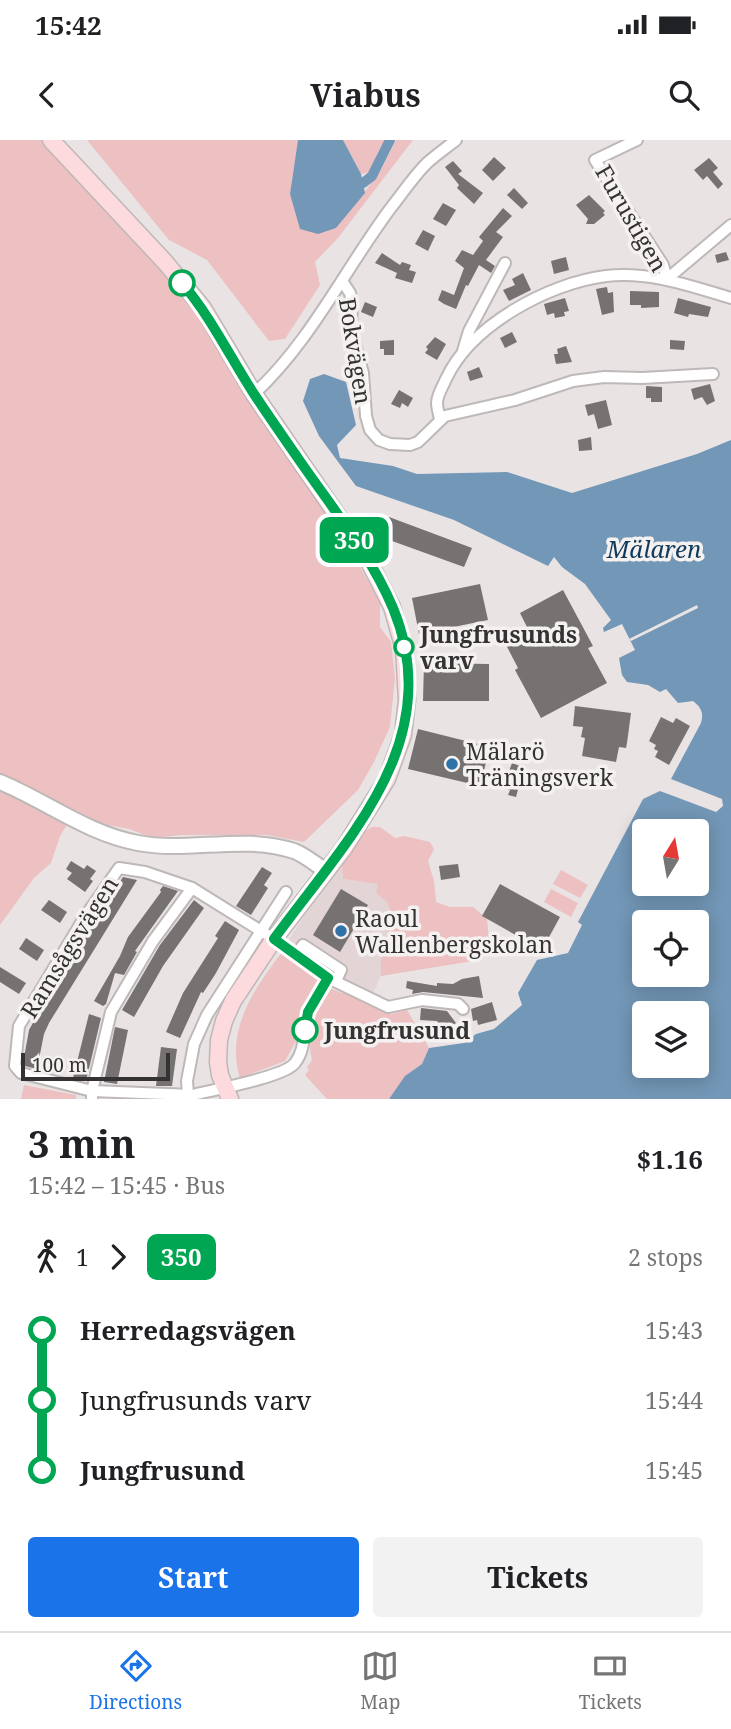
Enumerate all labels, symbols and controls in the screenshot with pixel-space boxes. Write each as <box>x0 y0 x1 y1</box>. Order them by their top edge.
text: 15:42 <box>35 7 102 43</box>
text: Viabus <box>310 73 421 116</box>
icon: back <box>28 76 66 114</box>
icon: search <box>665 76 703 114</box>
street label: Furustigen <box>588 158 676 278</box>
unlabelled marker <box>169 270 195 296</box>
street label: Bokvägen <box>332 295 380 407</box>
line badge: 350 <box>314 517 394 563</box>
text: 350 <box>334 523 374 556</box>
water label: Mälaren <box>606 532 701 565</box>
place label: Jungfrusunds varv <box>419 618 577 676</box>
marker: Jungfrusunds varv <box>394 637 414 657</box>
place label: Mälarö Träningsverk <box>466 735 614 793</box>
marker: Mälarö Träningsverk <box>444 756 460 772</box>
north arrow <box>632 819 709 896</box>
map controls <box>632 819 709 1078</box>
street label: Ramsågsvägen <box>13 870 125 1024</box>
place label: Raoul Wallenbergskolan <box>355 902 553 960</box>
button: locate <box>632 910 709 987</box>
marker: Raoul Wallenbergskolan <box>333 923 349 939</box>
button: layers <box>632 1001 709 1078</box>
place label: Jungfrusund <box>323 1014 470 1046</box>
marker: Jungfrusund <box>292 1017 318 1043</box>
scale bar <box>21 1050 170 1082</box>
text: 100 m <box>32 1052 87 1078</box>
text: 3 min <box>28 1117 136 1169</box>
text: $1.16 <box>637 1141 703 1177</box>
text: 15:42 – 15:45 · Bus <box>28 1169 225 1201</box>
icon: walk <box>28 1238 66 1276</box>
icon: forward <box>99 1238 137 1276</box>
text: 350 <box>161 1240 202 1273</box>
text: 1 <box>76 1241 89 1273</box>
text: 2 stops <box>628 1241 703 1273</box>
text: Herredagsvägen <box>80 1312 296 1348</box>
text: 15:43 <box>645 1314 703 1346</box>
text: Jungfrusunds varv <box>80 1382 311 1418</box>
text: 15:44 <box>645 1384 703 1416</box>
text: Jungfrusund <box>80 1452 245 1488</box>
text: 15:45 <box>645 1454 703 1486</box>
button: Start <box>28 1537 359 1617</box>
button: Tickets <box>373 1537 703 1617</box>
tab: Directions <box>89 1647 182 1715</box>
tab: Map <box>360 1647 400 1715</box>
tab: Tickets <box>579 1647 642 1715</box>

